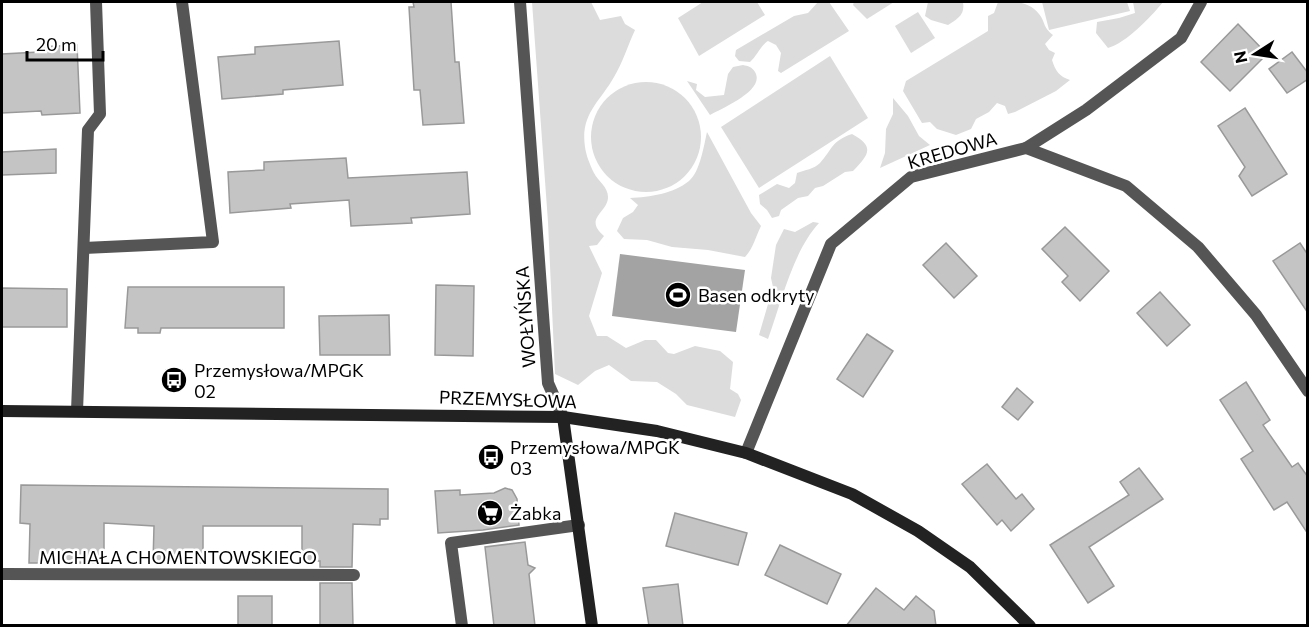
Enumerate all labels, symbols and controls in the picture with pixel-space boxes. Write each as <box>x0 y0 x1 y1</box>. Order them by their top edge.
scale bar <box>27 24 104 62</box>
north arrow <box>1225 24 1285 84</box>
text: 20 m <box>36 33 77 55</box>
text: N <box>1229 49 1250 65</box>
street label: KREDOWA <box>905 127 999 173</box>
street label: WOŁYŃSKA <box>510 265 540 369</box>
sports icon: Basen odkryty <box>663 280 693 310</box>
place label: Basen odkryty <box>698 284 815 306</box>
place label: Przemysłowa/MPGK 02 <box>194 359 364 402</box>
bus stop icon: Przemysłowa/MPGK 02 <box>159 365 189 395</box>
street label: PRZEMYSŁOWA <box>439 386 577 412</box>
place label: Przemysłowa/MPGK 03 <box>510 436 680 479</box>
bus stop icon: Przemysłowa/MPGK 03 <box>476 442 506 472</box>
supermarket icon: Żabka <box>475 498 505 528</box>
place label: Żabka <box>510 502 561 524</box>
street label: MICHAŁA CHOMENTOWSKIEGO <box>39 546 317 568</box>

